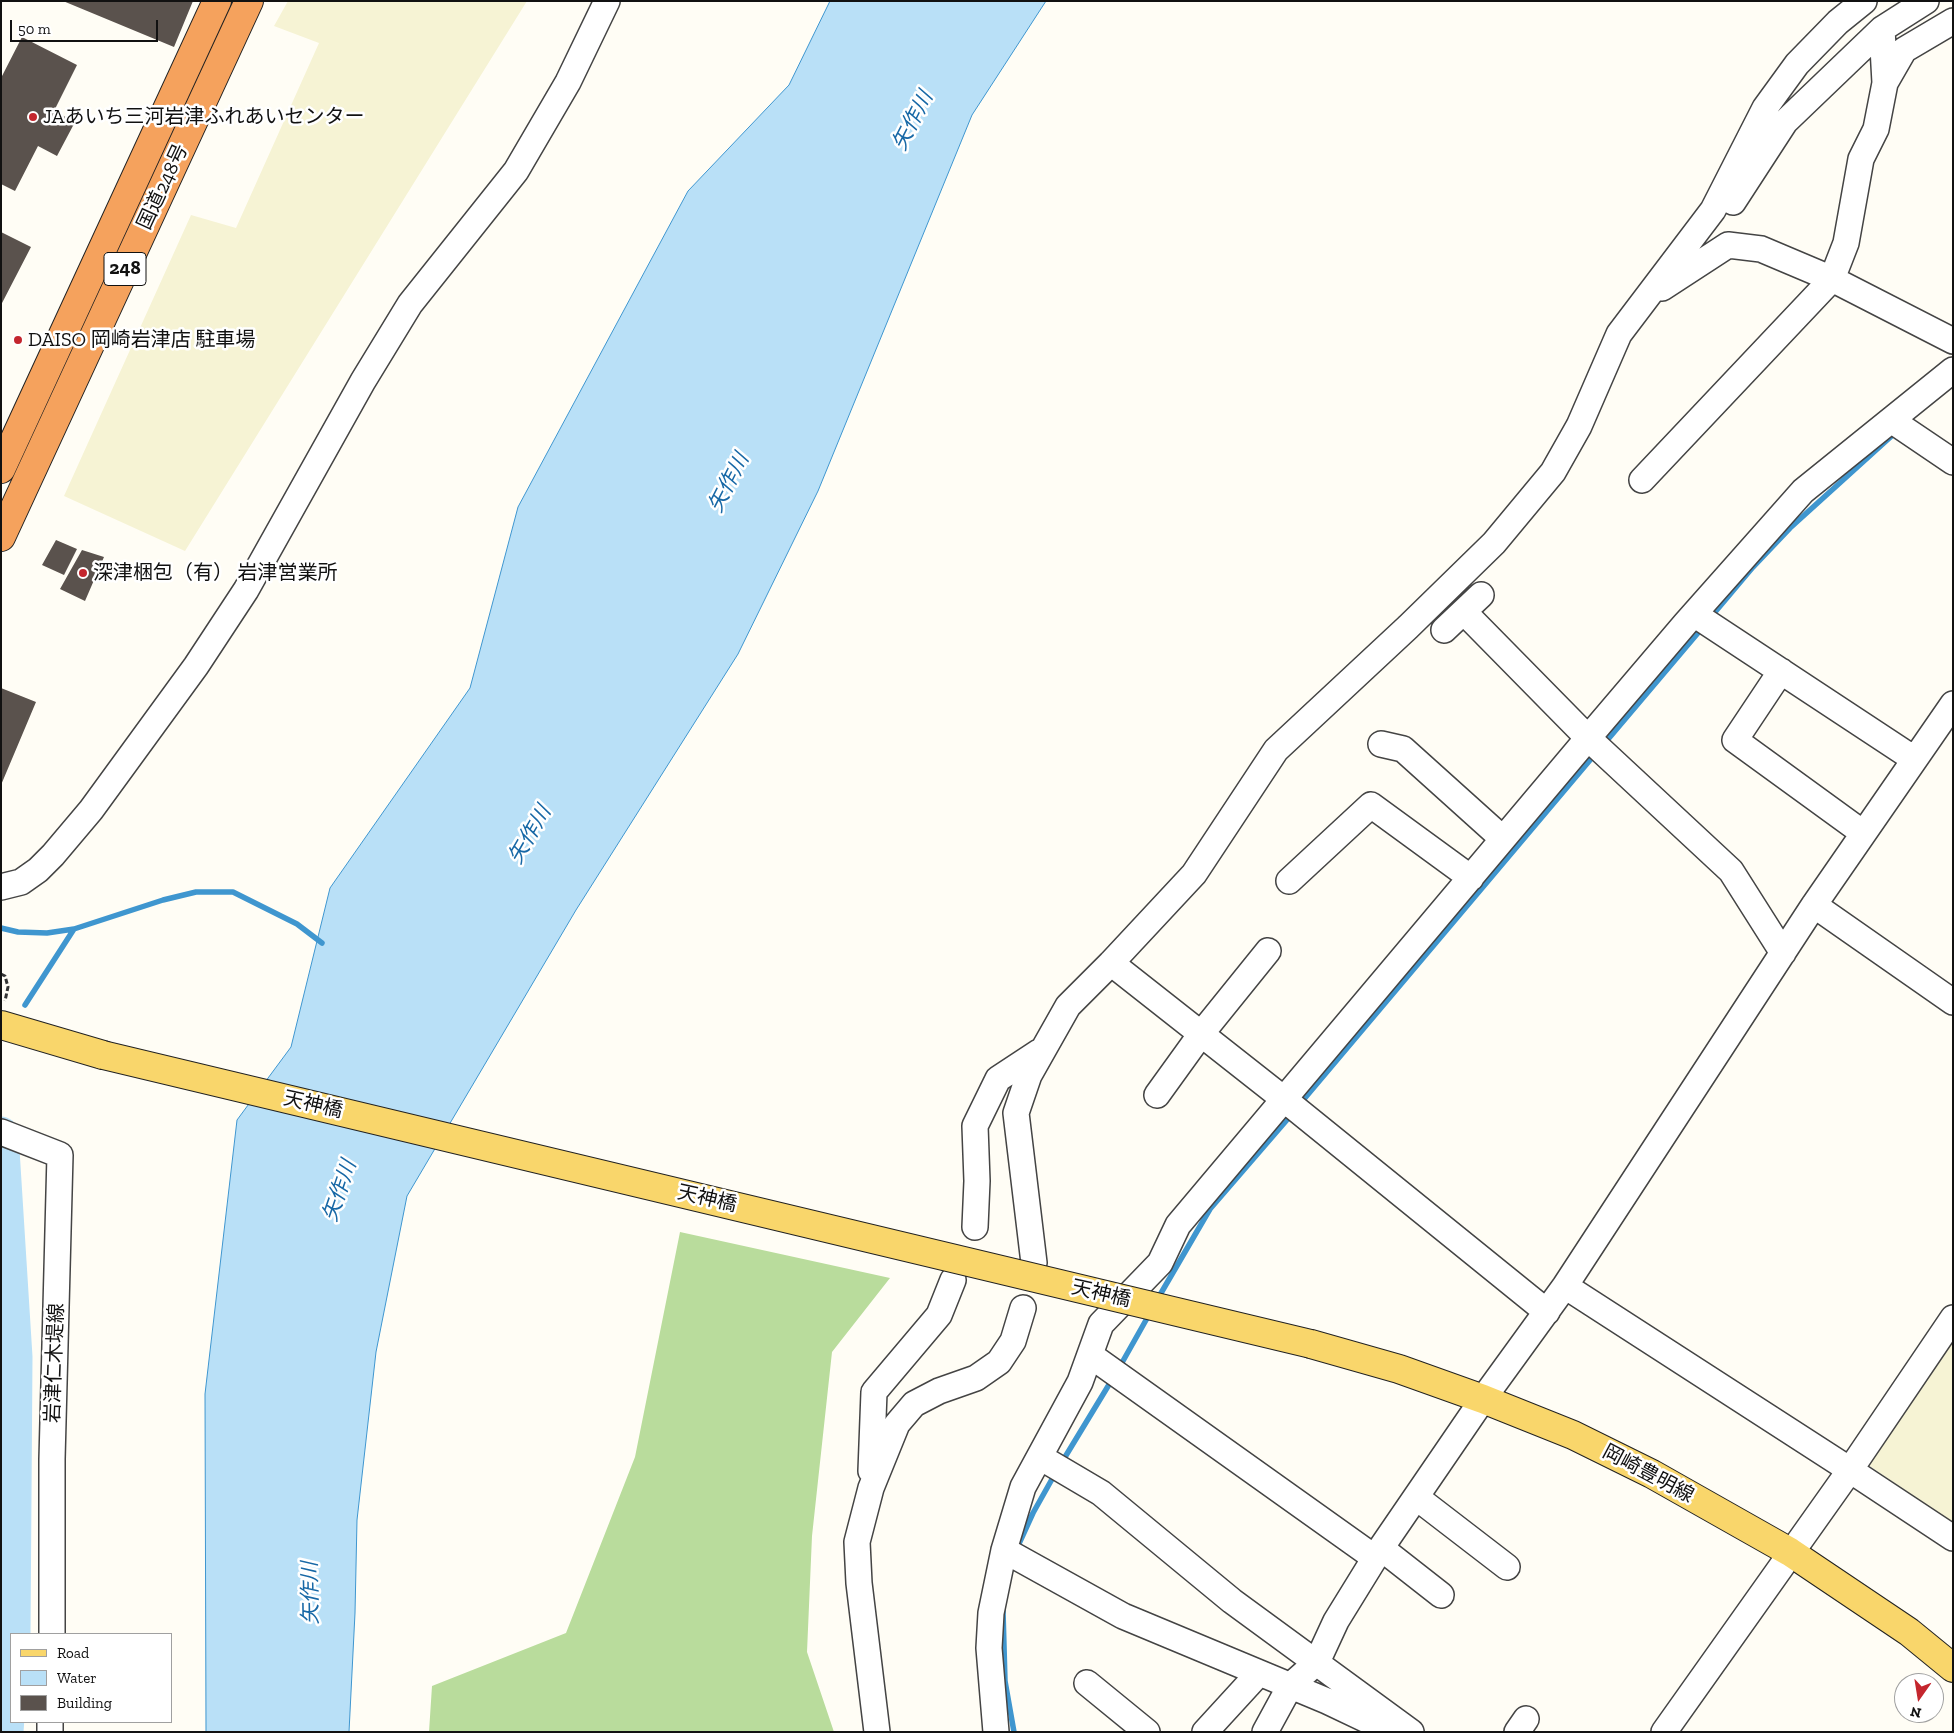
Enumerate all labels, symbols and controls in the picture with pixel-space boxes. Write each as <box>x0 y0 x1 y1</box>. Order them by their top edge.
scale bar <box>12 10 160 42</box>
text: 50 m <box>18 20 51 38</box>
water label: 矢作川 <box>887 87 939 155</box>
place label: JAあいち三河岩津ふれあいセンター <box>43 105 364 129</box>
marker: JAあいち三河岩津ふれあいセンター <box>27 111 39 123</box>
street label: 国道248号 <box>133 140 193 234</box>
road number: 248 <box>104 252 146 286</box>
place label: DAISO 岡崎岩津店 駐車場 <box>28 328 255 352</box>
marker: DAISO 岡崎岩津店 駐車場 <box>12 334 24 346</box>
water label: 矢作川 <box>703 449 755 517</box>
place label: 深津梱包（有） 岩津営業所 <box>93 561 338 585</box>
marker: 深津梱包（有） 岩津営業所 <box>77 567 89 579</box>
water label: 矢作川 <box>503 801 557 869</box>
street label: 天神橋 <box>281 1087 345 1123</box>
water label: 矢作川 <box>318 1157 362 1225</box>
street label: 天神橋 <box>675 1181 739 1217</box>
street label: 天神橋 <box>1069 1276 1133 1312</box>
street label: 岩津仁木堤線 <box>41 1303 69 1423</box>
street label: 岡崎豊明線 <box>1598 1440 1698 1508</box>
water label: 矢作川 <box>298 1561 324 1625</box>
legend <box>10 1633 172 1723</box>
text: Road <box>57 1644 89 1662</box>
text: Water <box>57 1669 97 1687</box>
north arrow <box>1894 1673 1944 1723</box>
text: Building <box>57 1694 112 1712</box>
text: N <box>1909 1703 1923 1722</box>

